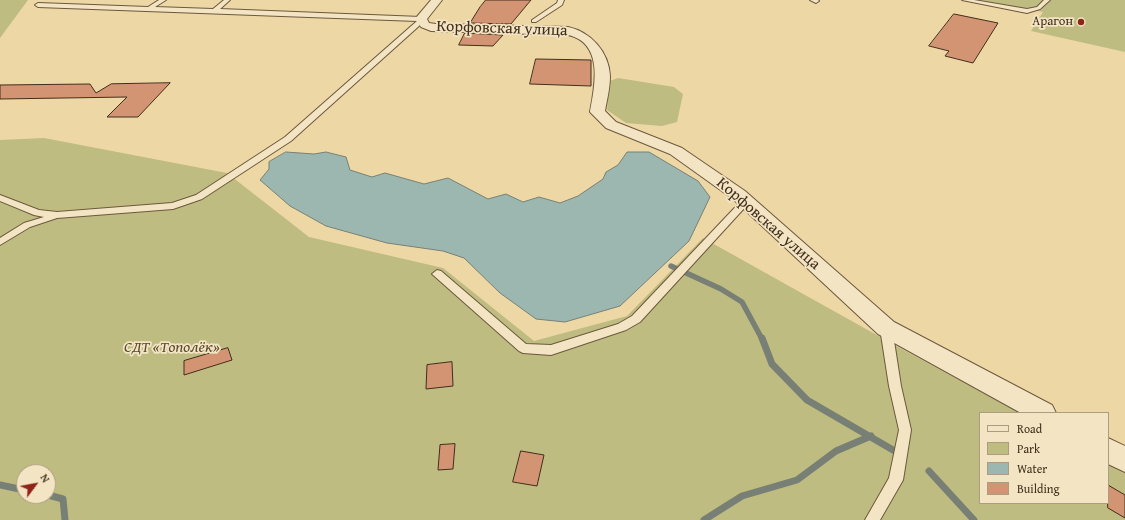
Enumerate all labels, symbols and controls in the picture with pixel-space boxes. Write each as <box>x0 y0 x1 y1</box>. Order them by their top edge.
place label: Арагон <box>1032 14 1073 30</box>
street label: Корфовская улица <box>436 17 568 41</box>
marker: Арагон <box>1076 17 1086 27</box>
street label: Корфовская улица <box>712 174 824 274</box>
park label: СДТ «Тополёк» <box>124 338 220 358</box>
legend <box>979 412 1109 504</box>
text: Road <box>1017 420 1042 437</box>
text: Park <box>1017 440 1040 457</box>
text: Water <box>1017 460 1047 477</box>
north arrow <box>16 464 56 504</box>
text: N <box>37 471 54 486</box>
text: Building <box>1017 480 1060 497</box>

